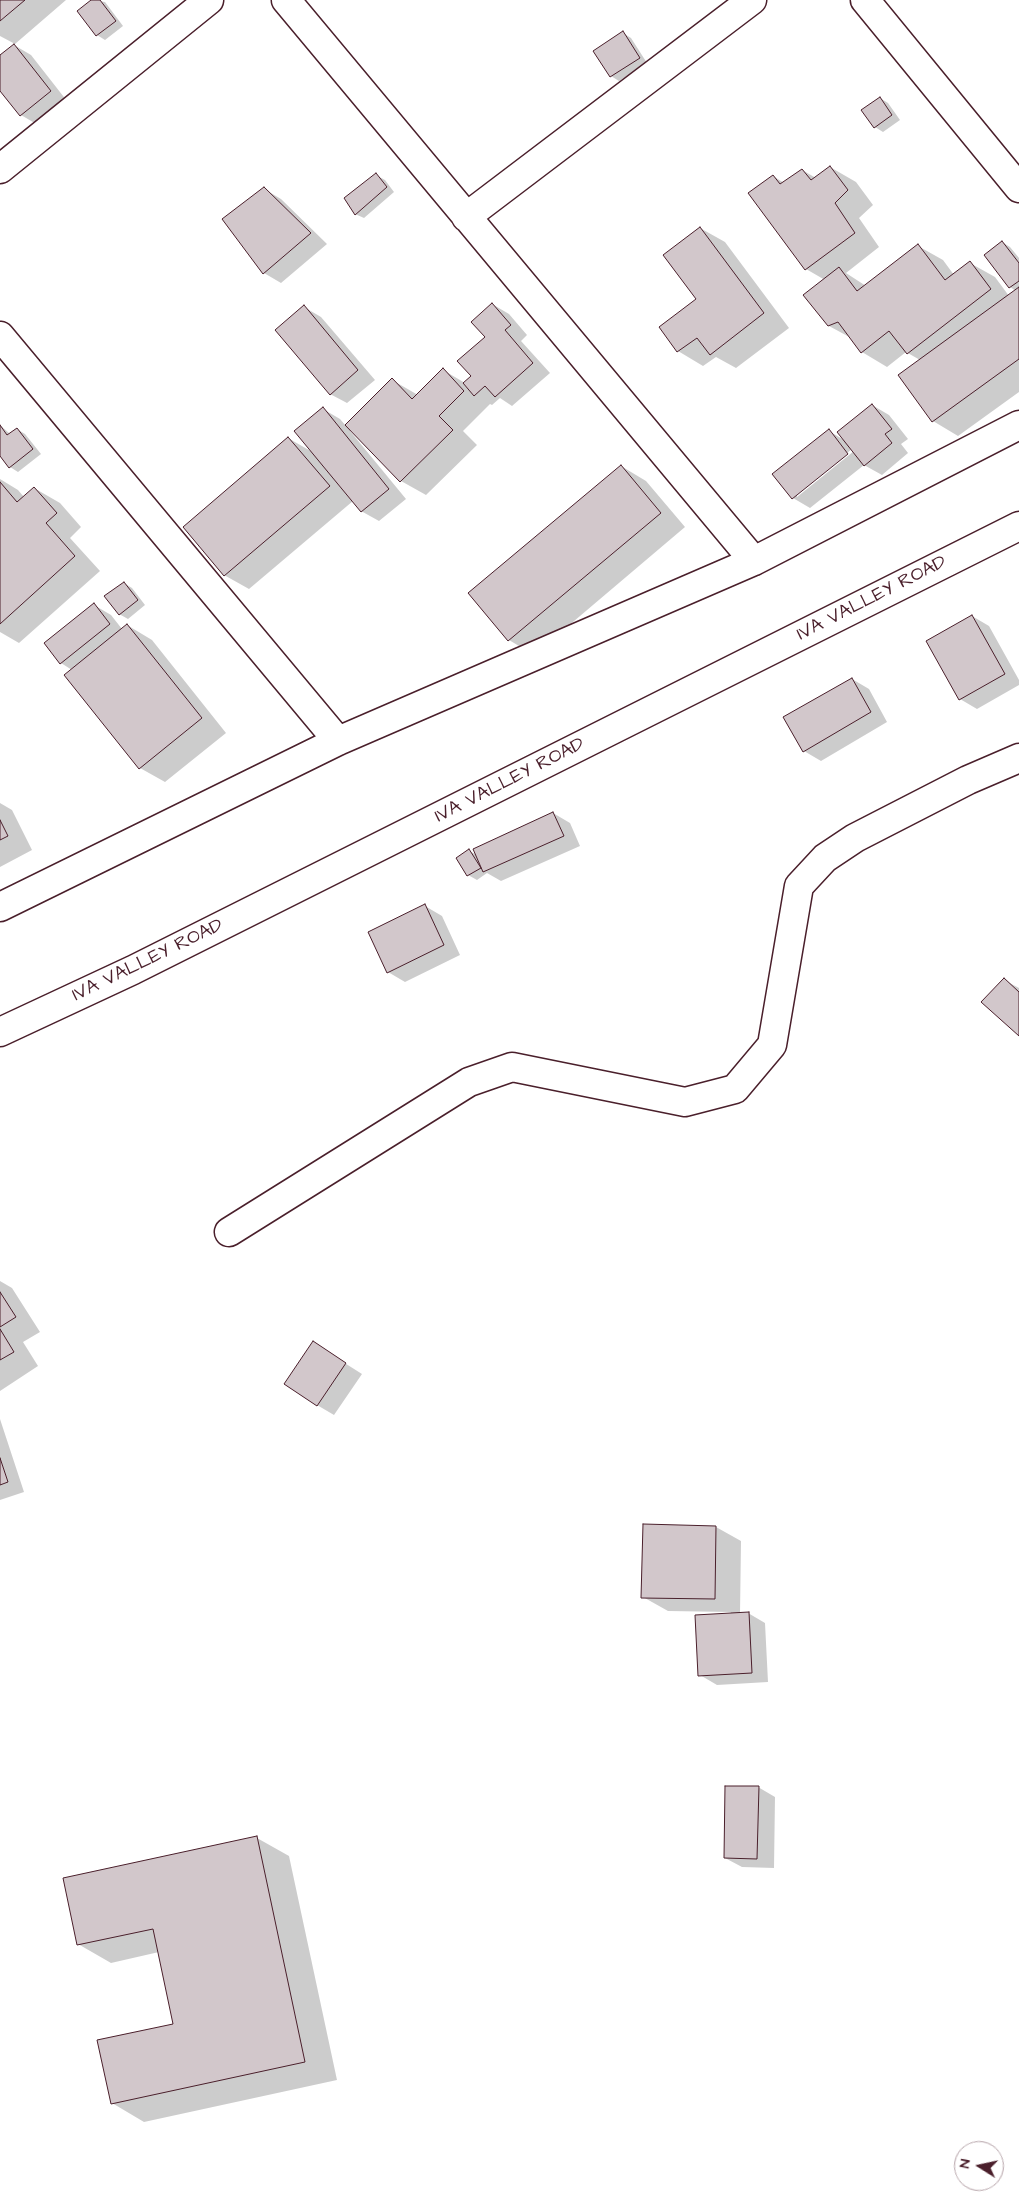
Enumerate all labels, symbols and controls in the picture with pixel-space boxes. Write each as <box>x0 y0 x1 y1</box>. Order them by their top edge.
street label: IVA VALLEY ROAD <box>793 551 951 647</box>
street label: IVA VALLEY ROAD <box>431 733 589 829</box>
street label: IVA VALLEY ROAD <box>69 915 227 1007</box>
north arrow <box>954 2141 1004 2191</box>
text: N <box>955 2158 976 2170</box>

